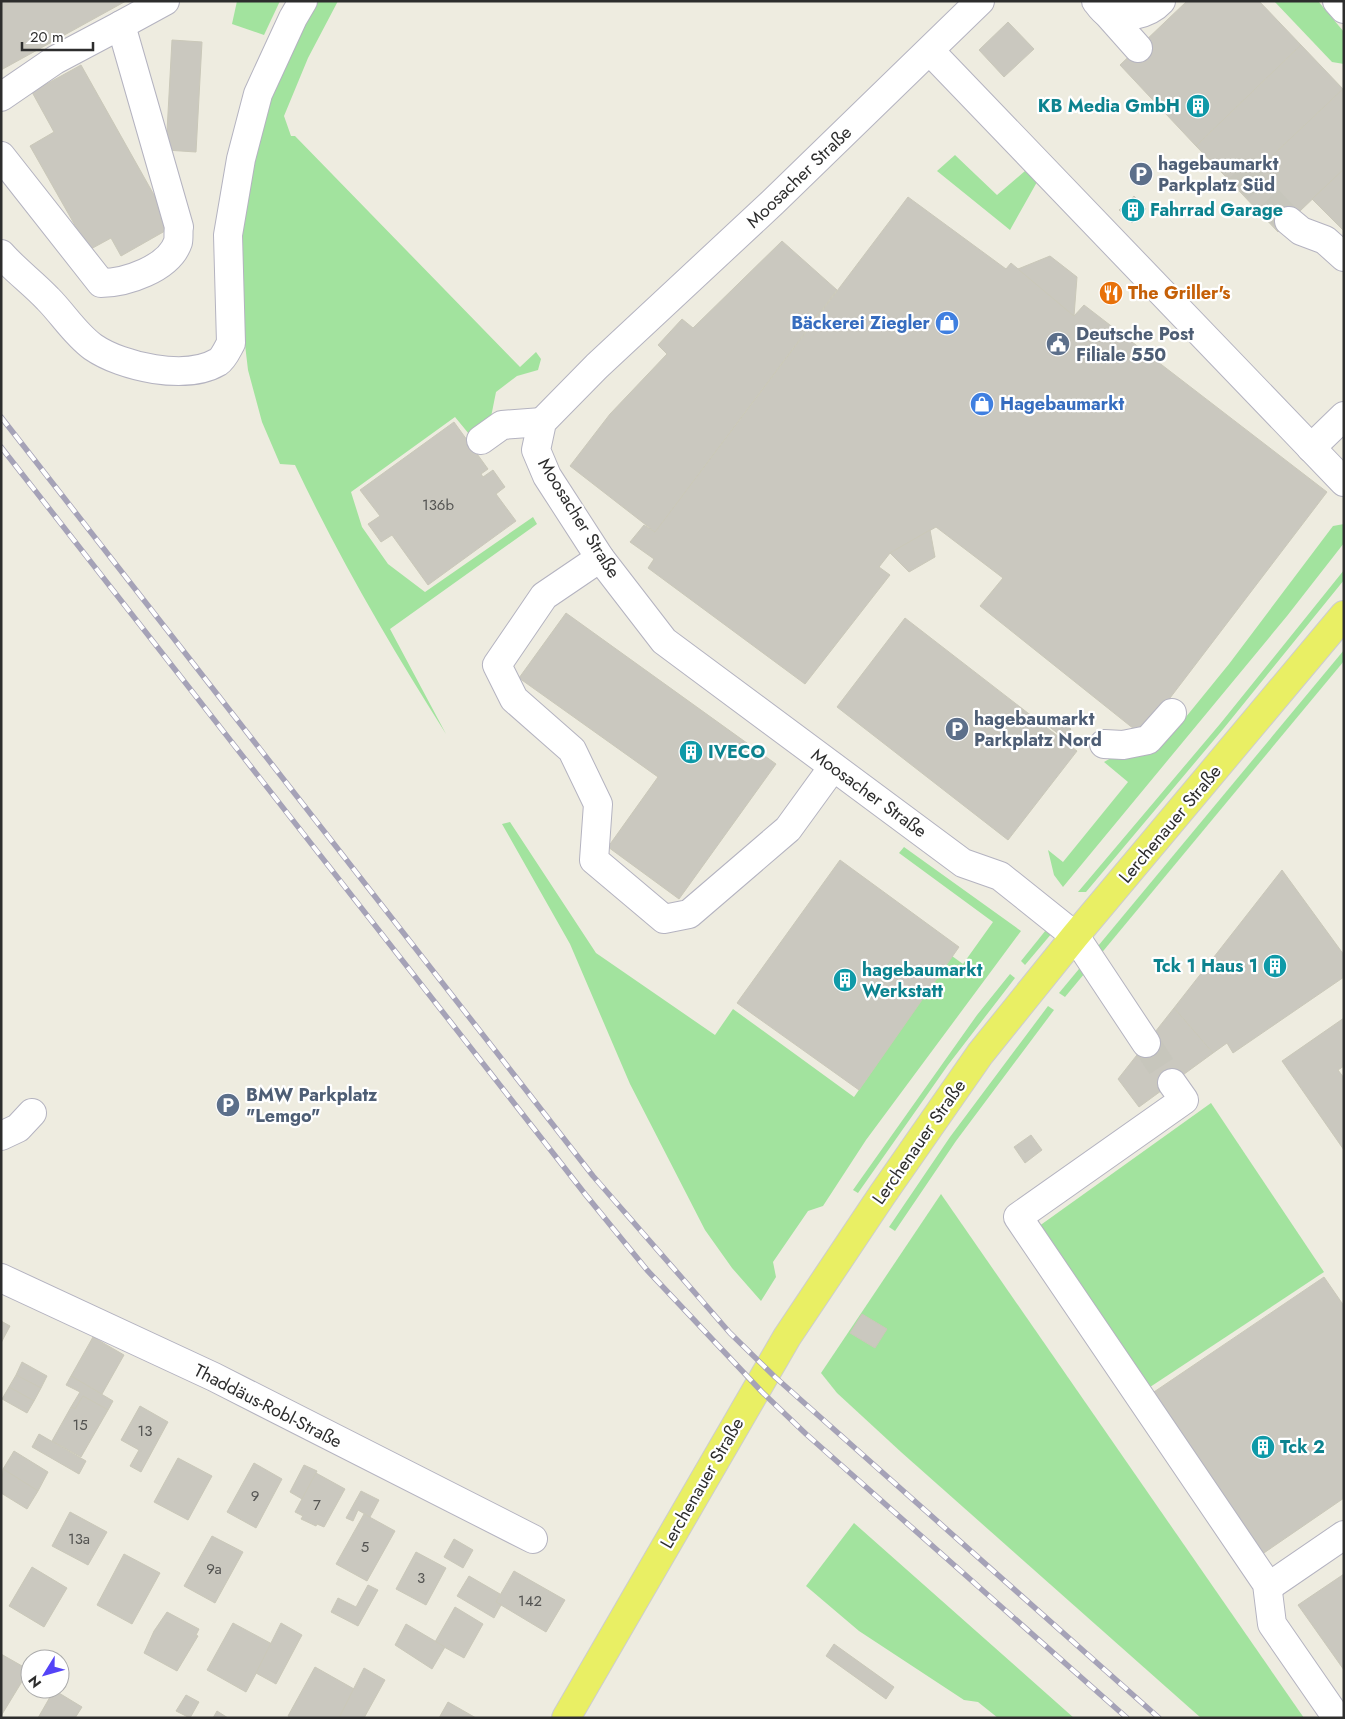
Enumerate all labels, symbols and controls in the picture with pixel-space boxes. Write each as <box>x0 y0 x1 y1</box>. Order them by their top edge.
scale bar <box>22 20 94 52</box>
text: 20 m <box>30 26 64 48</box>
place label: KB Media GmbH <box>1038 93 1180 119</box>
building icon: KB Media GmbH <box>1185 93 1211 119</box>
street label: Moosacher Straße <box>741 120 857 234</box>
place label: hagebaumarkt Parkplatz Süd <box>1158 151 1279 198</box>
parking icon: hagebaumarkt Parkplatz Süd <box>1128 161 1154 187</box>
building icon: Fahrrad Garage <box>1120 197 1146 223</box>
place label: Fahrrad Garage <box>1150 197 1283 223</box>
restaurant icon: The Griller's <box>1098 280 1124 306</box>
place label: The Griller's <box>1128 280 1230 306</box>
place label: Bäckerei Ziegler <box>791 310 931 336</box>
shop icon: Bäckerei Ziegler <box>934 310 960 336</box>
place label: Deutsche Post Filiale 550 <box>1076 321 1194 368</box>
public building icon: Deutsche Post Filiale 550 <box>1045 331 1071 357</box>
shop icon: Hagebaumarkt <box>969 391 995 417</box>
place label: Hagebaumarkt <box>1000 391 1125 417</box>
street label: Moosacher Straße <box>532 453 626 583</box>
house number: 136b <box>422 494 455 516</box>
place label: hagebaumarkt Parkplatz Nord <box>974 706 1102 753</box>
parking icon: hagebaumarkt Parkplatz Nord <box>944 716 970 742</box>
building icon: IVECO <box>678 739 704 765</box>
place label: IVECO <box>708 739 765 765</box>
street label: Moosacher Straße <box>806 742 932 844</box>
street label: Lerchenauer Straße <box>1113 759 1227 889</box>
place label: Tck 1 Haus 1 <box>1153 953 1258 979</box>
building icon: Tck 1 Haus 1 <box>1262 953 1288 979</box>
place label: hagebaumarkt Werkstatt <box>862 957 983 1004</box>
building icon: hagebaumarkt Werkstatt <box>832 967 858 993</box>
street label: Lerchenauer Straße <box>866 1074 972 1210</box>
place label: BMW Parkplatz "Lemgo" <box>246 1082 378 1129</box>
parking icon: BMW Parkplatz "Lemgo" <box>215 1092 241 1118</box>
street label: Thaddäus-Robl-Straße <box>190 1357 346 1455</box>
street label: Lerchenauer Straße <box>654 1413 750 1553</box>
house number: 15 <box>72 1414 88 1436</box>
house number: 13 <box>138 1420 152 1442</box>
building icon: Tck 2 <box>1250 1434 1276 1460</box>
place label: Tck 2 <box>1280 1434 1325 1460</box>
house number: 9 <box>251 1485 259 1507</box>
house number: 7 <box>313 1494 321 1516</box>
house number: 13a <box>68 1528 90 1550</box>
house number: 5 <box>361 1536 369 1558</box>
house number: 9a <box>206 1558 222 1580</box>
house number: 3 <box>417 1567 425 1589</box>
house number: 142 <box>518 1590 542 1612</box>
north arrow <box>20 1649 70 1699</box>
text: N <box>23 1671 46 1692</box>

